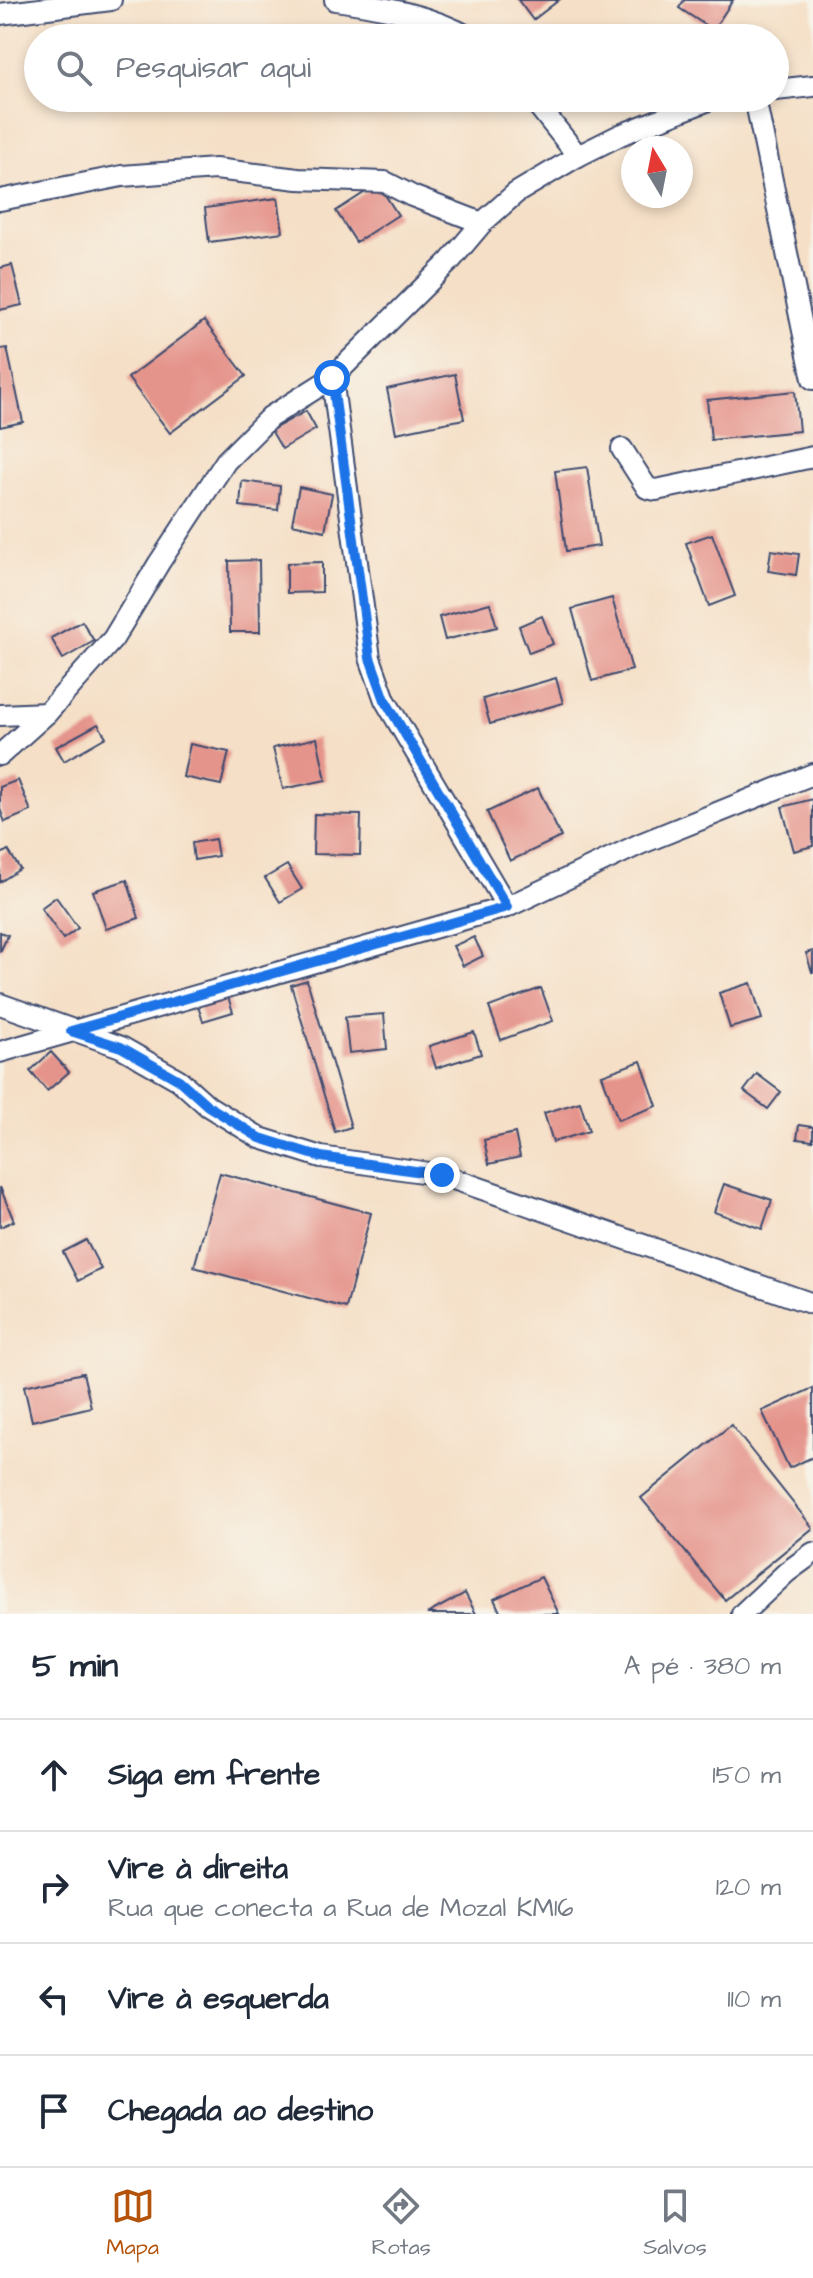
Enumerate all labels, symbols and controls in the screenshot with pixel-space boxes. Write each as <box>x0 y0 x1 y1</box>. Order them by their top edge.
search box <box>24 24 789 112</box>
icon: search <box>52 46 96 90</box>
text: Pesquisar aqui <box>116 47 311 89</box>
north arrow <box>621 136 693 208</box>
route start <box>314 360 350 396</box>
route end <box>424 1157 460 1193</box>
text: 5 min <box>32 1642 118 1690</box>
text: A pé · 380 m <box>624 1648 781 1684</box>
icon: ahead <box>32 1753 76 1797</box>
text: Siga em frente <box>108 1754 320 1796</box>
text: 150 m <box>712 1757 781 1793</box>
text: Vire à direita <box>108 1848 288 1890</box>
icon: right <box>32 1865 76 1909</box>
text: 120 m <box>716 1869 781 1905</box>
text: Rua que conecta a Rua de Mozal KM16 <box>108 1890 574 1926</box>
icon: left <box>32 1977 76 2021</box>
text: Vire à esquerda <box>108 1978 329 2020</box>
text: 110 m <box>727 1981 781 2017</box>
icon: arrive <box>32 2089 76 2133</box>
text: Chegada ao destino <box>108 2090 373 2132</box>
tab: Mapa <box>106 2184 159 2263</box>
tab: Rotas <box>372 2184 431 2263</box>
tab: Salvos <box>643 2184 707 2263</box>

